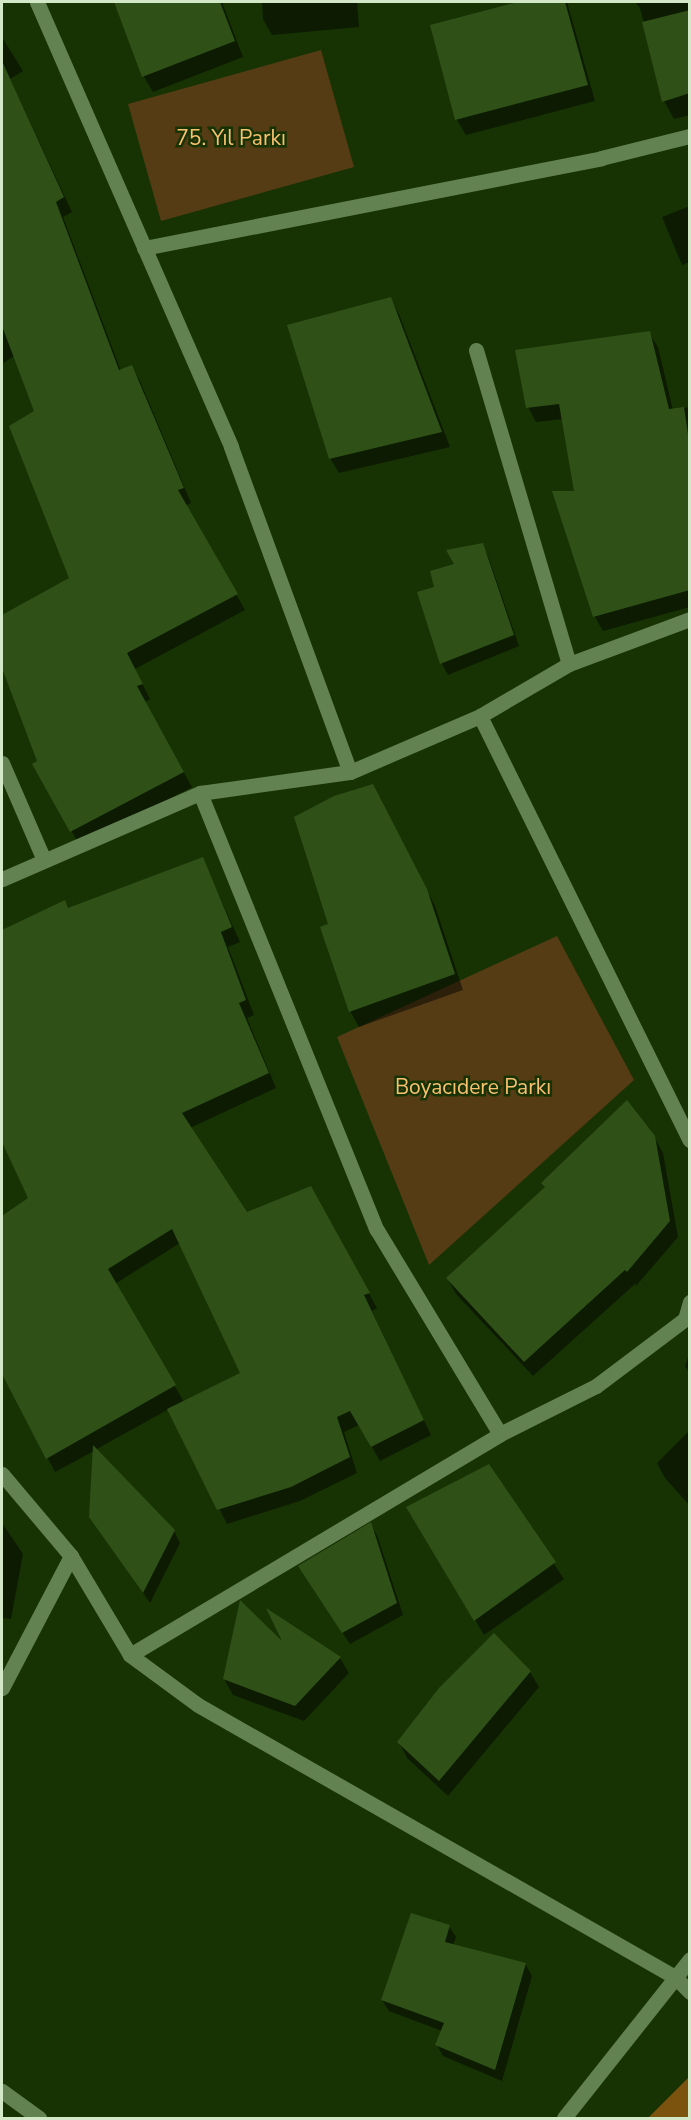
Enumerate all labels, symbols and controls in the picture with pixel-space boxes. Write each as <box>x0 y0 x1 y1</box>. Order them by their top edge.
park label: 75. Yıl Parkı <box>176 125 286 151</box>
park label: Boyacıdere Parkı <box>395 1074 551 1100</box>

